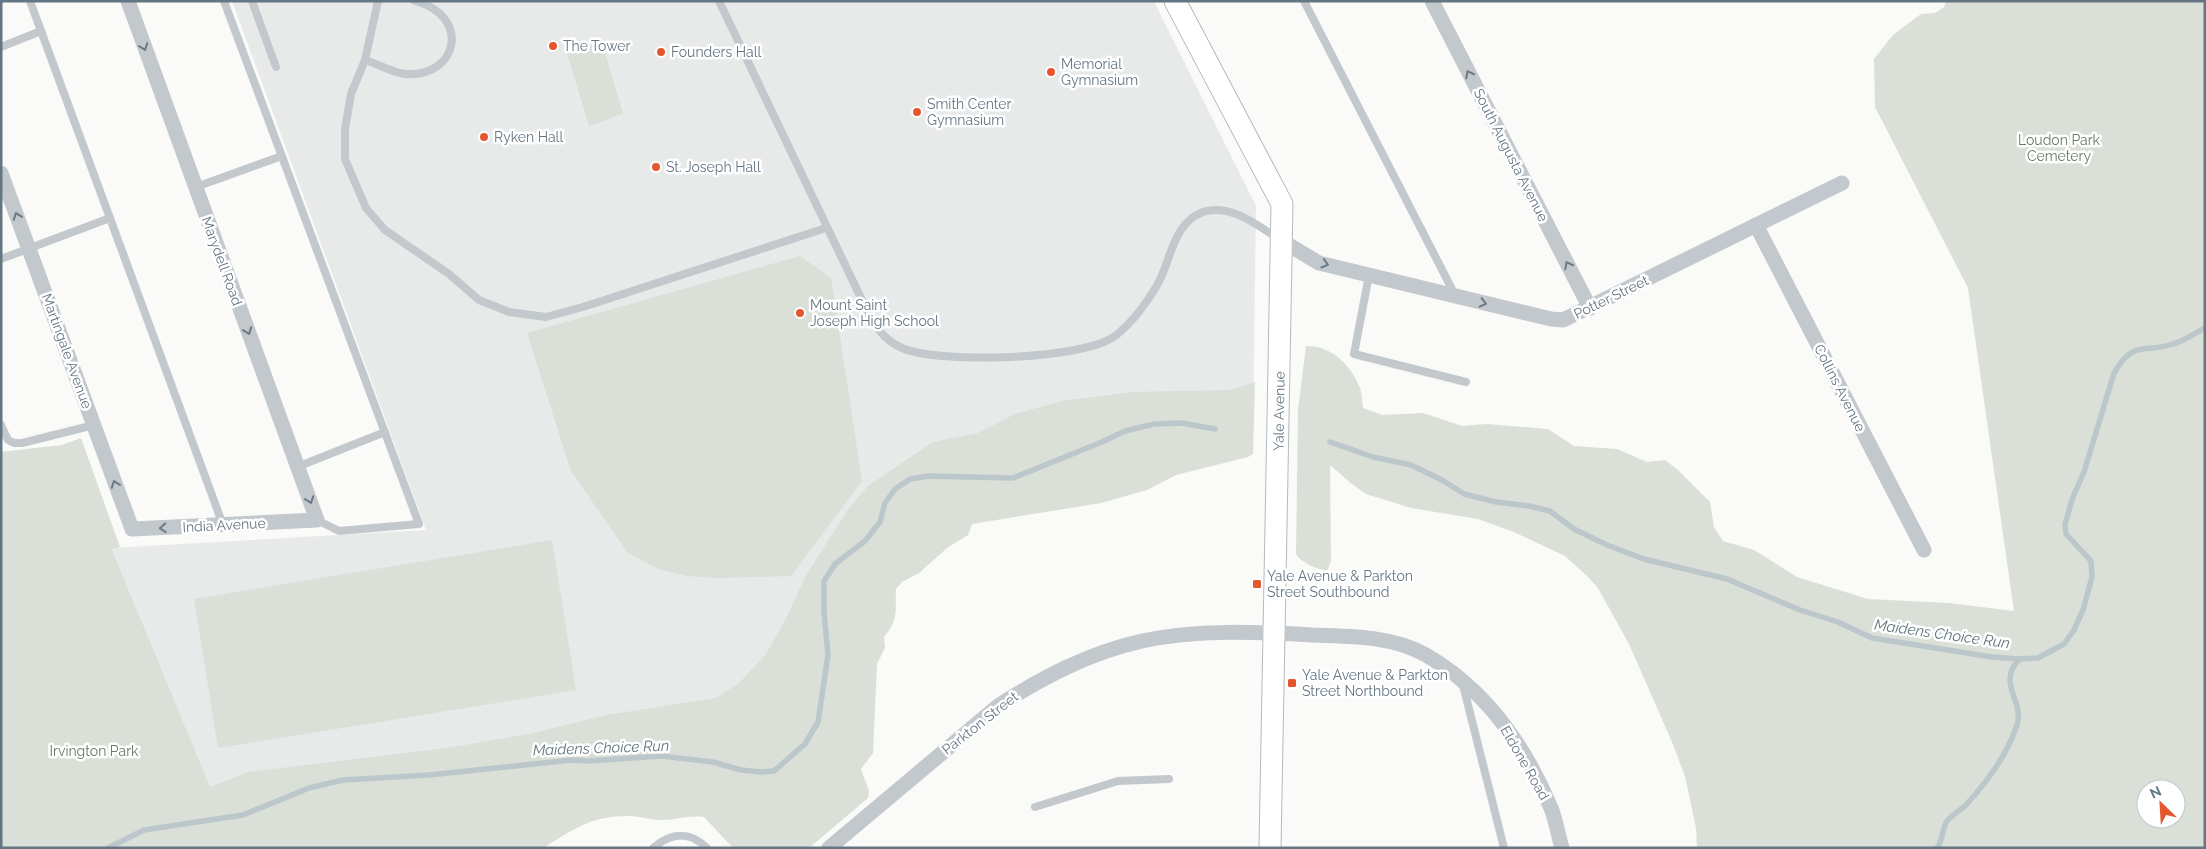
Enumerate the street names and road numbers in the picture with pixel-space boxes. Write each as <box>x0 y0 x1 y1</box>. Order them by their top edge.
street label: South Augusta Avenue <box>1470 86 1552 224</box>
street label: Marydell Road <box>199 214 245 308</box>
street label: Potter Street <box>1571 272 1651 322</box>
street label: Martingale Avenue <box>39 291 95 411</box>
street label: Collins Avenue <box>1811 342 1869 434</box>
street label: Yale Avenue <box>1270 371 1288 451</box>
street label: India Avenue <box>182 515 266 535</box>
street label: Parkton Street <box>939 688 1021 758</box>
street label: Eldone Road <box>1497 723 1553 803</box>

